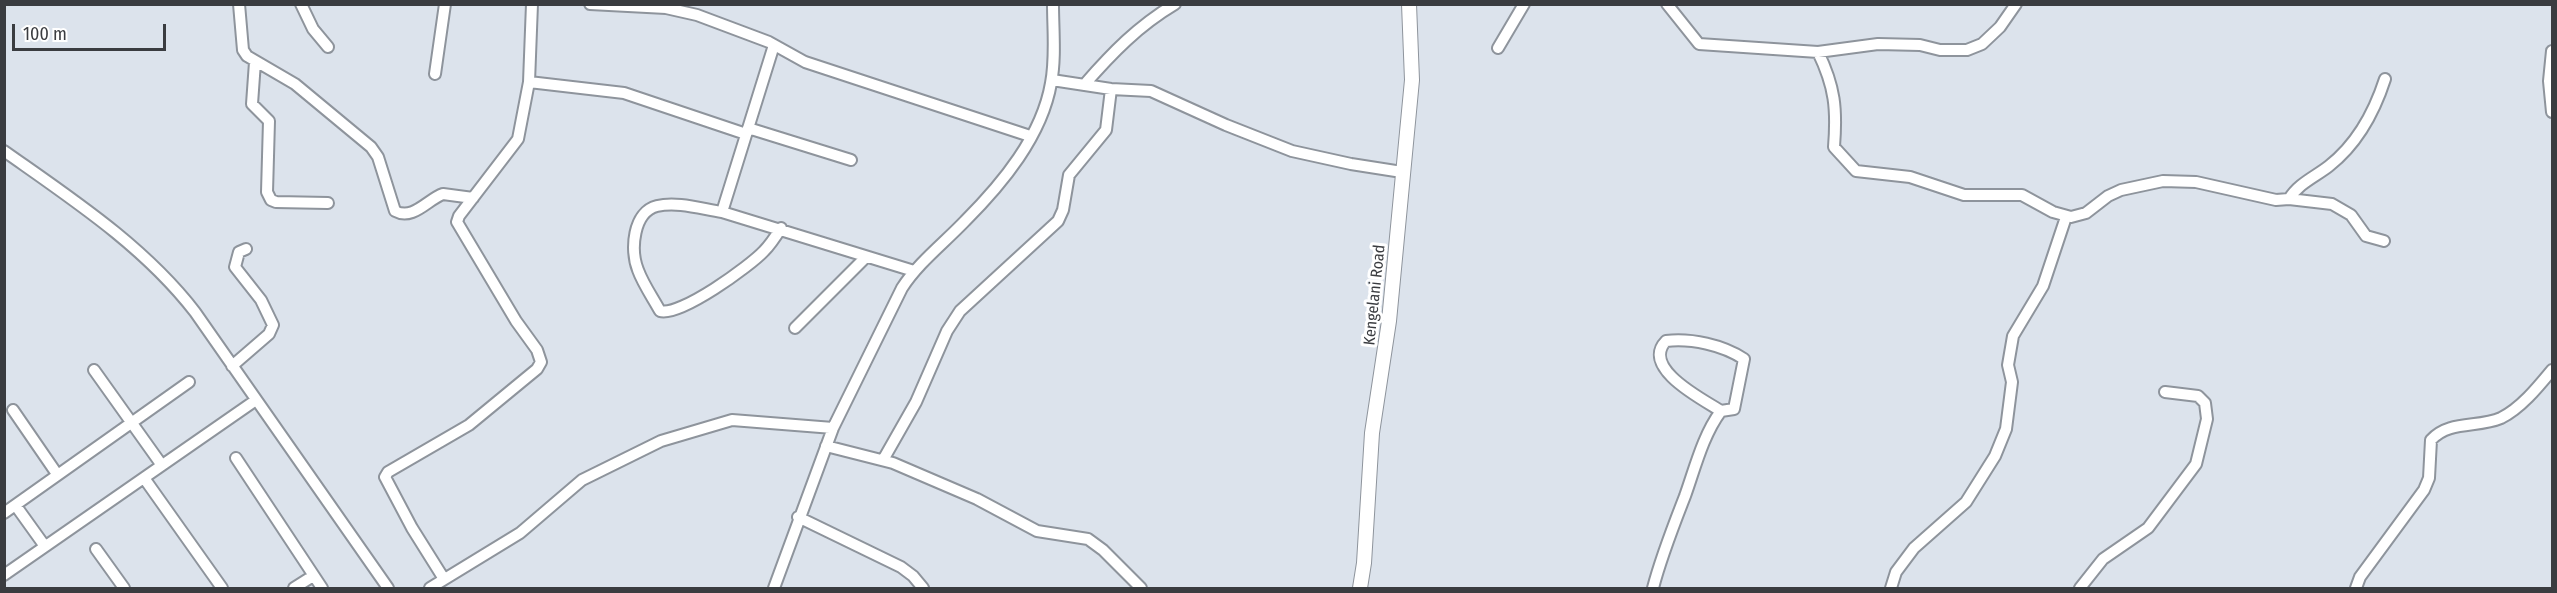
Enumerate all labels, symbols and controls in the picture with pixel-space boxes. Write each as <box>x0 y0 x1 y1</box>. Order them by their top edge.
scale bar <box>15 12 170 50</box>
text: 100 m <box>23 23 67 45</box>
street label: Kengelani Road <box>1360 244 1390 346</box>

